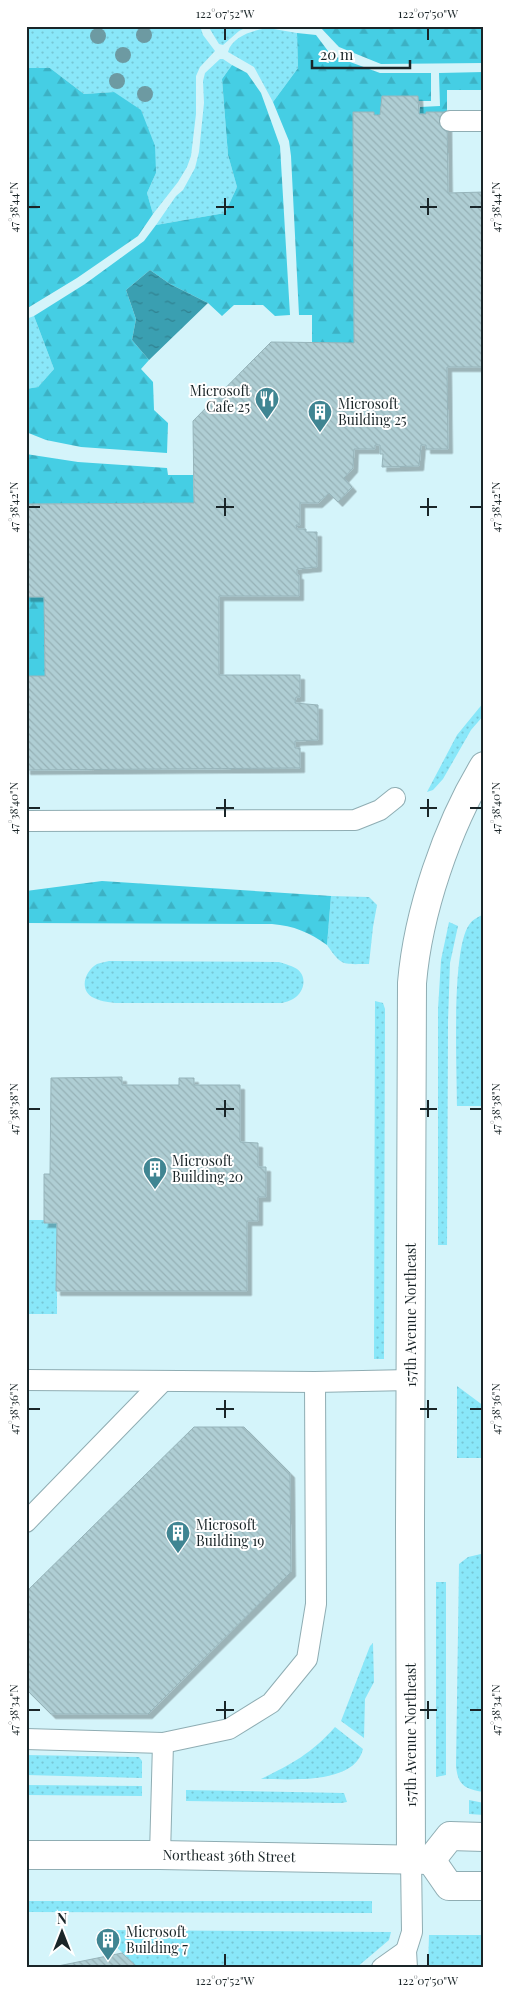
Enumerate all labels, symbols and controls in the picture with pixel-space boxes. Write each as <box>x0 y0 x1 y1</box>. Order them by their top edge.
text: 122°07'52"W <box>196 5 254 21</box>
text: 122°07'50"W <box>398 5 458 21</box>
scale bar <box>312 38 410 70</box>
text: 20 m <box>320 44 354 64</box>
text: 47°38'44"N <box>5 181 21 232</box>
text: 47°38'44"N <box>487 181 503 232</box>
place label: Microsoft Cafe 25 <box>190 381 251 416</box>
restaurant icon: Microsoft Cafe 25 <box>254 386 280 420</box>
place label: Microsoft Building 25 <box>338 394 407 429</box>
building icon: Microsoft Building 25 <box>307 399 333 433</box>
text: 47°38'42"N <box>5 481 21 532</box>
text: 47°38'42"N <box>487 481 503 532</box>
text: 47°38'40"N <box>5 781 21 834</box>
text: 47°38'40"N <box>487 781 503 834</box>
text: 47°38'38"N <box>5 1083 21 1135</box>
text: 47°38'38"N <box>487 1083 503 1135</box>
place label: Microsoft Building 20 <box>172 1151 243 1186</box>
building icon: Microsoft Building 20 <box>142 1156 168 1190</box>
street label: 157th Avenue Northeast <box>401 1242 420 1387</box>
text: 47°38'36"N <box>5 1383 21 1435</box>
text: 47°38'36"N <box>487 1383 503 1435</box>
place label: Microsoft Building 19 <box>196 1515 264 1550</box>
building icon: Microsoft Building 19 <box>165 1520 191 1554</box>
street label: 157th Avenue Northeast <box>401 1662 420 1807</box>
text: 47°38'34"N <box>5 1684 21 1736</box>
text: 47°38'34"N <box>487 1684 503 1736</box>
street label: Northeast 36th Street <box>162 1845 297 1866</box>
north arrow <box>38 1906 88 1956</box>
text: N <box>57 1909 67 1928</box>
place label: Microsoft Building 7 <box>126 1922 188 1957</box>
building icon: Microsoft Building 7 <box>95 1927 121 1961</box>
text: 122°07'52"W <box>196 1972 254 1988</box>
text: 122°07'50"W <box>398 1972 458 1988</box>

